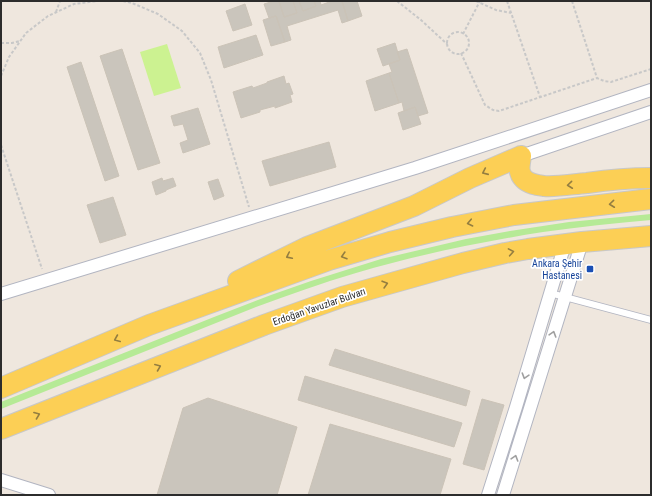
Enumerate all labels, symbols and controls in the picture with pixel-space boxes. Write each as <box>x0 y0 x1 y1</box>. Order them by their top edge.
one-way arrow <box>482 167 490 175</box>
one-way arrow <box>567 180 573 189</box>
one-way arrow <box>609 199 615 208</box>
one-way arrow <box>467 219 473 227</box>
one-way arrow <box>508 248 514 257</box>
one-way arrow <box>285 251 293 259</box>
one-way arrow <box>341 251 348 260</box>
place label: Ankara Şehir Hastanesi <box>532 258 582 281</box>
marker: Ankara Şehir Hastanesi <box>585 264 595 274</box>
one-way arrow <box>382 281 389 289</box>
street label: Erdoğan Yavuzlar Bulvarı <box>271 285 367 328</box>
one-way arrow <box>549 330 557 337</box>
one-way arrow <box>113 334 120 342</box>
one-way arrow <box>155 364 162 372</box>
one-way arrow <box>521 372 530 379</box>
one-way arrow <box>34 412 41 420</box>
one-way arrow <box>510 454 519 461</box>

